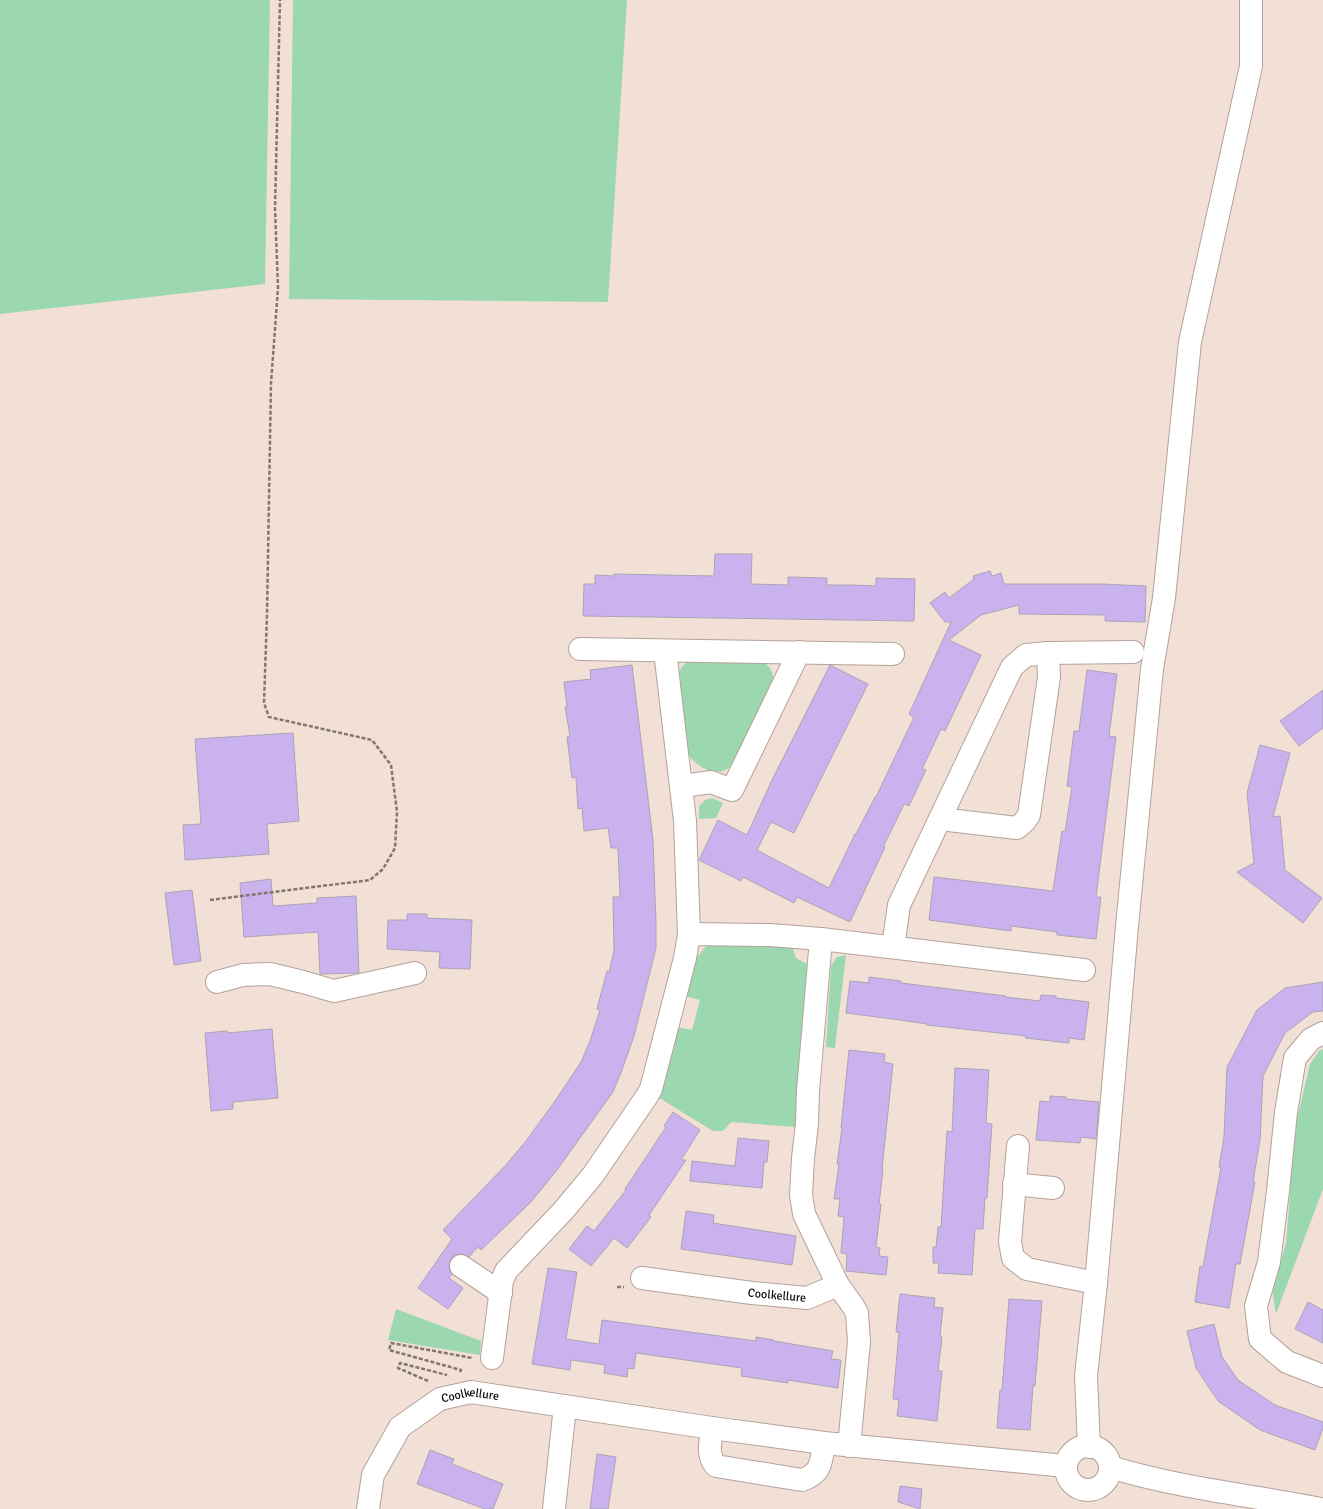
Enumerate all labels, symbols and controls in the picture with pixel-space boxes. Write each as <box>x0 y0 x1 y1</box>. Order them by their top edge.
street label: Coolkellure <box>747 1285 807 1305</box>
street label: Coolkellure <box>440 1384 500 1406</box>

